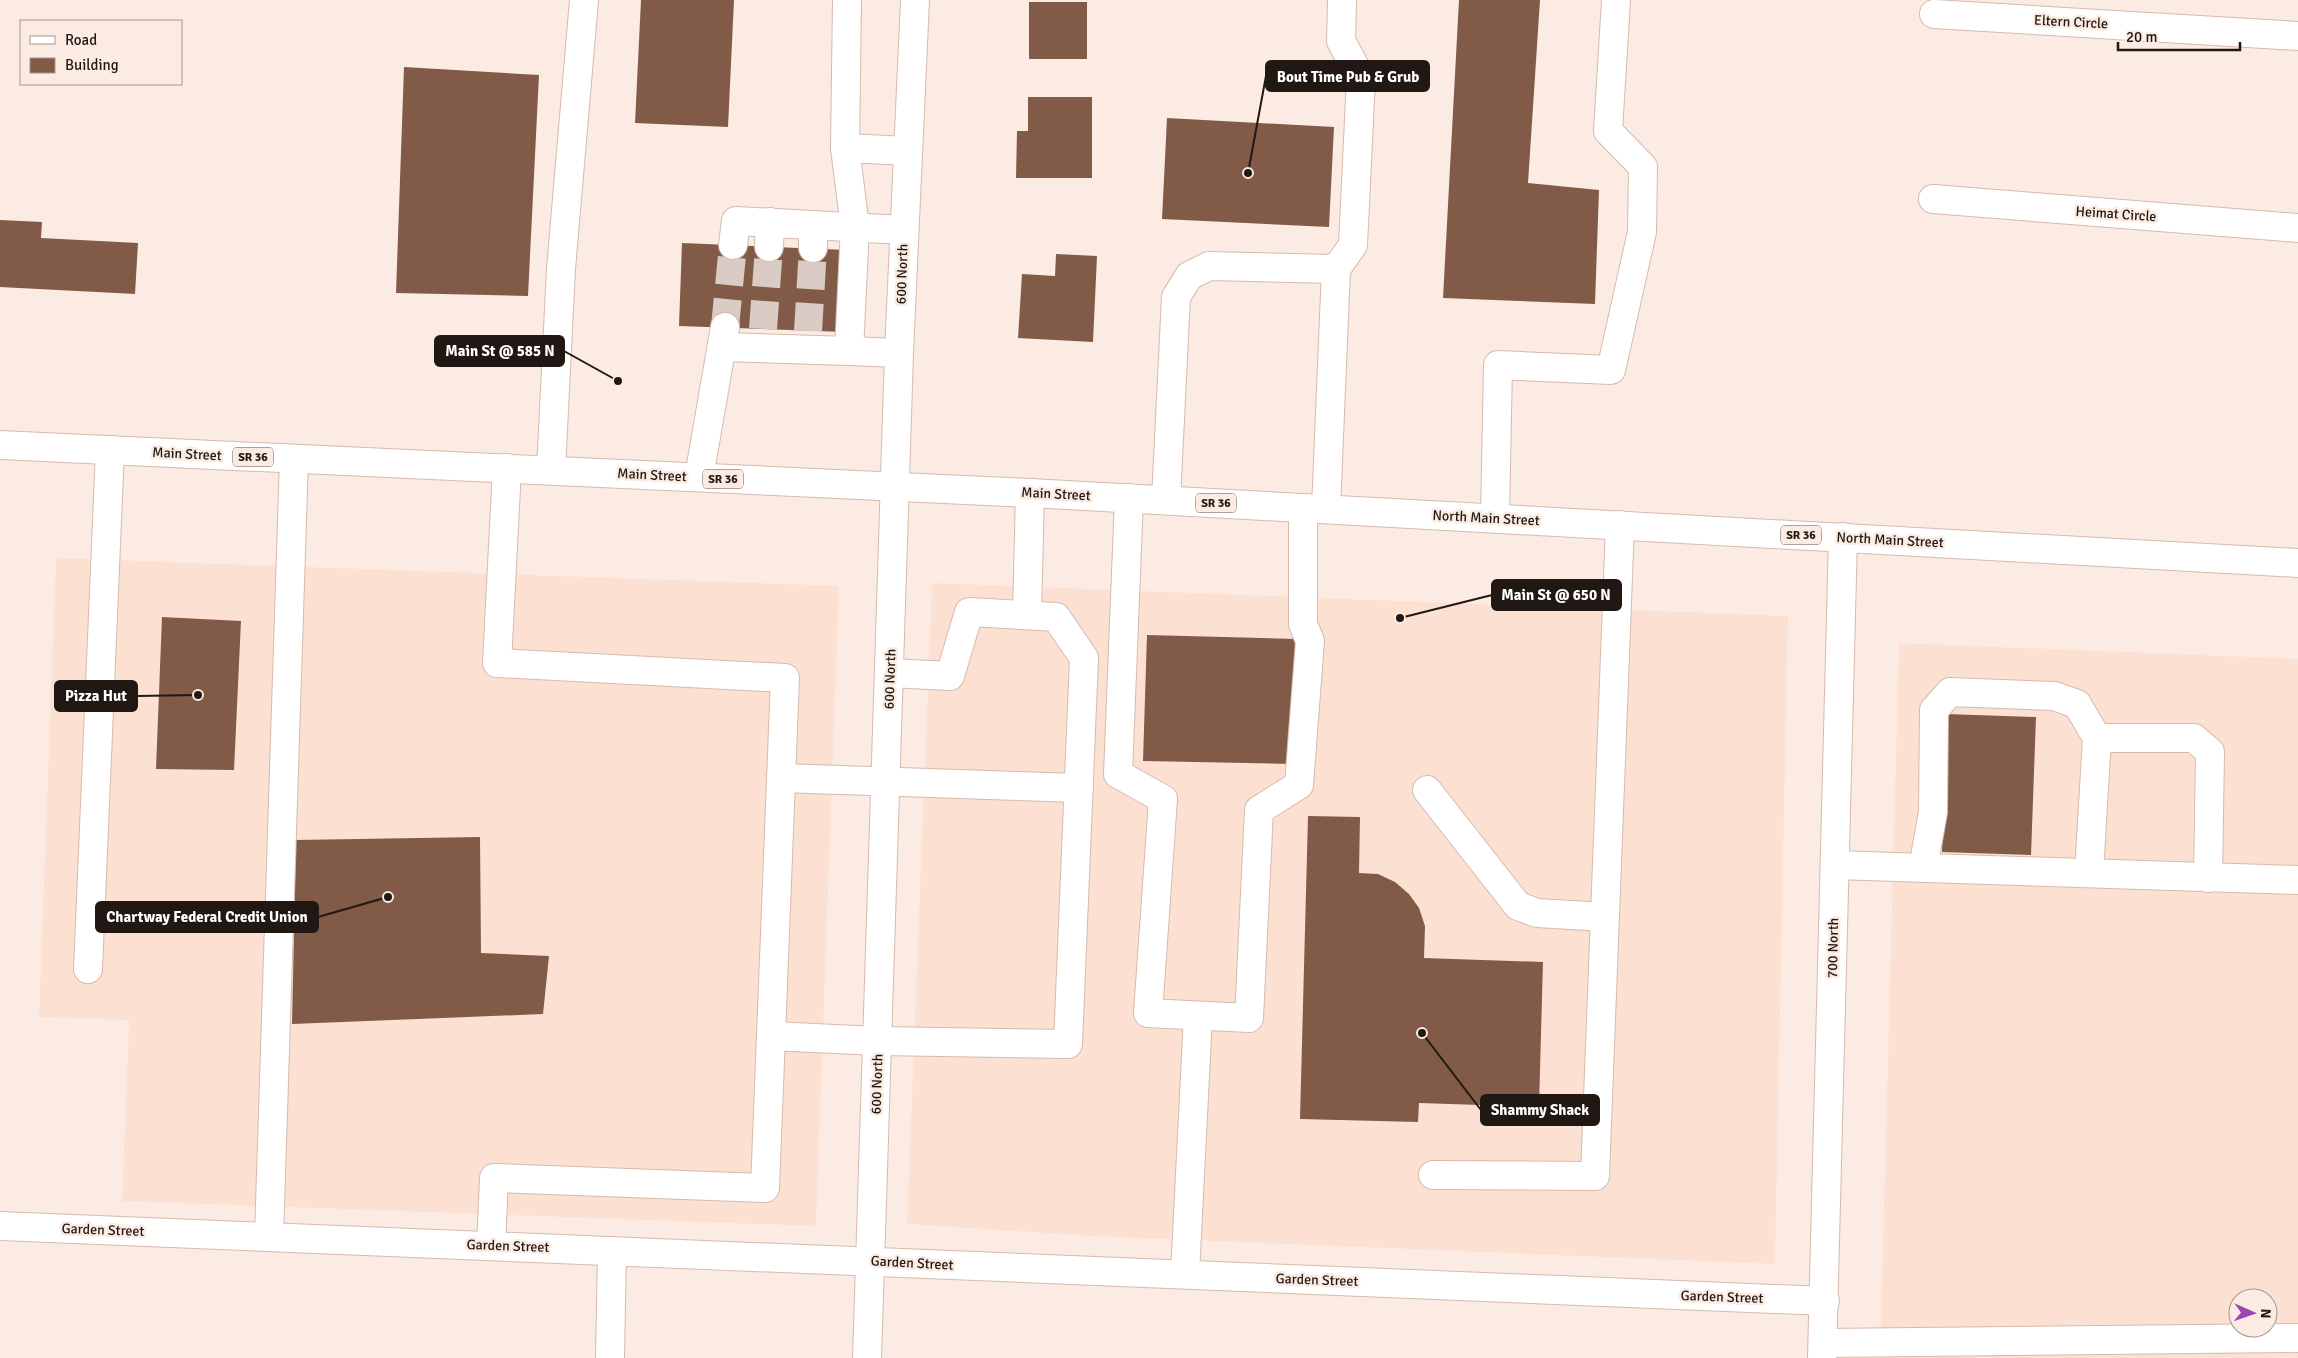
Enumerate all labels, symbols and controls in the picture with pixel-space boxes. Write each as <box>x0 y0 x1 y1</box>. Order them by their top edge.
street label: Eltern Circle <box>2034 12 2108 32</box>
legend <box>20 20 182 85</box>
scale bar <box>2118 20 2240 52</box>
text: 20 m <box>2126 28 2157 46</box>
text: Road <box>65 31 97 49</box>
text: Building <box>65 56 119 74</box>
callout: Bout Time Pub & Grub <box>1266 61 1429 91</box>
text: Bout Time Pub & Grub <box>1277 68 1419 86</box>
street label: Heimat Circle <box>2075 203 2157 225</box>
street label: 600 North <box>892 243 912 305</box>
callout: Main St @ 585 N <box>435 336 564 366</box>
text: Main St @ 585 N <box>445 342 555 360</box>
street label: Main Street <box>152 444 222 464</box>
road number: SR 36 <box>233 448 273 467</box>
street label: Main Street <box>617 465 687 485</box>
road number: SR 36 <box>703 469 743 488</box>
street label: Main Street <box>1021 484 1091 504</box>
road number: SR 36 <box>1196 493 1236 512</box>
street label: North Main Street <box>1432 507 1540 529</box>
road number: SR 36 <box>1781 526 1821 544</box>
street label: North Main Street <box>1836 529 1944 551</box>
callout: Main St @ 650 N <box>1492 580 1621 610</box>
text: Main St @ 650 N <box>1501 586 1611 604</box>
street label: 600 North <box>880 648 900 710</box>
callout: Pizza Hut <box>55 681 137 711</box>
text: Pizza Hut <box>65 687 127 705</box>
callout: Chartway Federal Credit Union <box>96 902 318 932</box>
text: Chartway Federal Credit Union <box>106 908 308 926</box>
street label: 700 North <box>1824 918 1842 978</box>
street label: 600 North <box>867 1053 887 1115</box>
callout: Shammy Shack <box>1481 1095 1599 1125</box>
text: Shammy Shack <box>1491 1101 1589 1119</box>
street label: Garden Street <box>61 1220 145 1240</box>
street label: Garden Street <box>466 1236 550 1256</box>
street label: Garden Street <box>870 1252 954 1274</box>
street label: Garden Street <box>1275 1270 1359 1290</box>
street label: Garden Street <box>1680 1287 1764 1307</box>
north arrow <box>2228 1288 2278 1338</box>
text: N <box>2257 1308 2274 1319</box>

